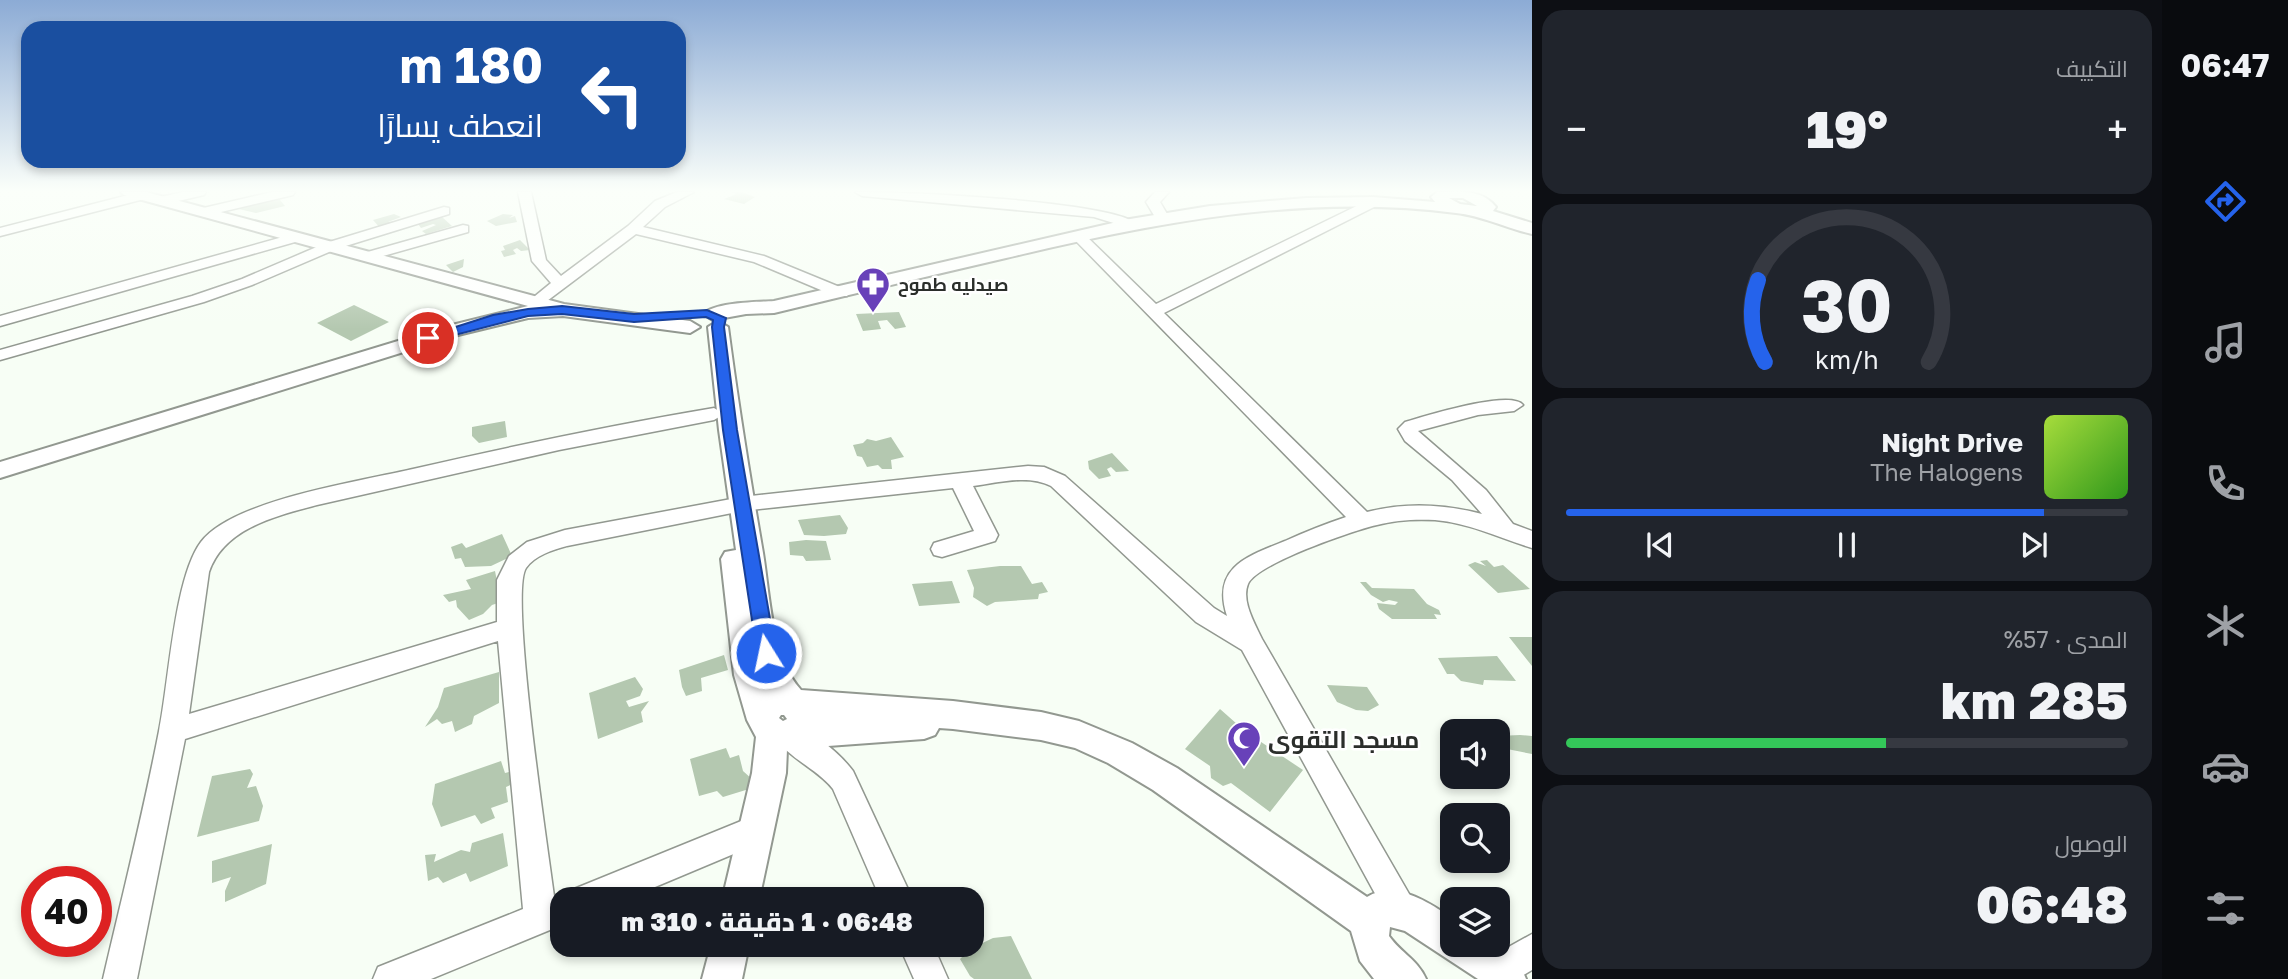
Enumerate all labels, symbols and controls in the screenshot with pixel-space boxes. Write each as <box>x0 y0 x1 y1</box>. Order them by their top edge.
text: 180 m <box>399 35 543 94</box>
text: 06:47 <box>2181 46 2269 84</box>
icon: left <box>567 49 658 140</box>
text: التكييف <box>2056 54 2128 82</box>
text: 19° <box>1806 97 1888 159</box>
text: انعطف يسارًا <box>377 106 543 144</box>
text: − <box>1566 106 1587 151</box>
text: + <box>2107 106 2128 151</box>
icon: directions <box>2201 177 2250 226</box>
text: 30 <box>1801 261 1893 348</box>
pharmacy icon: صيدليه طموح <box>854 265 892 314</box>
place label: صيدليه طموح <box>898 273 1008 297</box>
pin <box>398 308 458 368</box>
icon: music <box>2201 318 2250 367</box>
icon: arrive <box>409 319 447 357</box>
text: km/h <box>1815 343 1879 374</box>
text: Night Drive <box>1881 427 2023 458</box>
text: The Halogens <box>1870 458 2023 486</box>
icon: phone <box>2201 459 2250 508</box>
icon: previous <box>1641 526 1679 564</box>
icon: pause <box>1828 526 1866 564</box>
icon: next <box>2015 526 2053 564</box>
icon: climate <box>2201 601 2250 650</box>
position arrow <box>729 616 803 690</box>
text: المدى · 57% <box>2004 625 2128 653</box>
text: 285 km <box>1941 668 2128 730</box>
mosque icon: مسجد التقوى <box>1225 719 1263 768</box>
map controls <box>1440 719 1510 957</box>
button: sound <box>1440 719 1510 789</box>
place label: مسجد التقوى <box>1268 724 1420 754</box>
icon: car <box>2201 742 2250 791</box>
button: search <box>1440 803 1510 873</box>
text: الوصول <box>2055 829 2128 857</box>
speed limit sign: 40 <box>21 866 112 957</box>
text: 06:48 <box>1976 872 2128 934</box>
icon: filters <box>2201 884 2250 933</box>
button: layers <box>1440 887 1510 957</box>
text: 06:48 · 1 دقيقة · 310 m <box>621 906 913 937</box>

